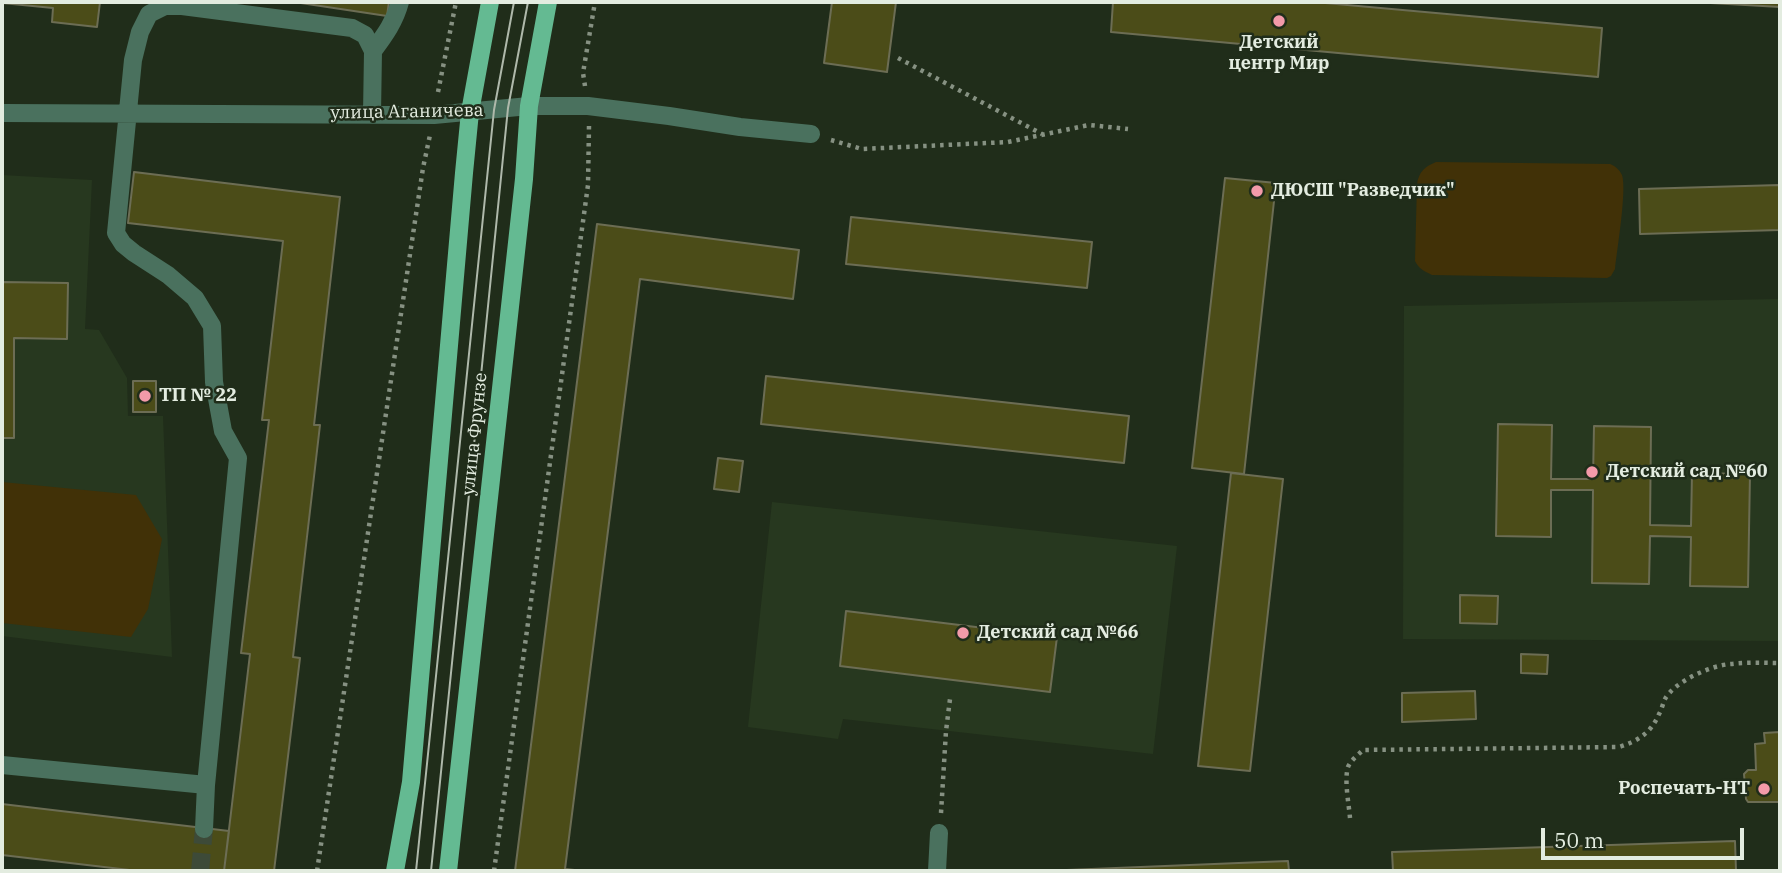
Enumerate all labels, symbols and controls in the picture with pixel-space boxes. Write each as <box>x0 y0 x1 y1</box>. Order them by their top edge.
marker: Детский центр Мир <box>1271 13 1287 29</box>
place label: Детский центр Мир <box>1229 32 1329 74</box>
street label: улица Аганичева <box>330 100 484 124</box>
place label: ДЮСШ "Разведчик" <box>1271 180 1455 202</box>
marker: ДЮСШ "Разведчик" <box>1249 183 1265 199</box>
street label: улица Фрунзе <box>458 371 492 497</box>
place label: ТП № 22 <box>159 385 237 407</box>
marker: ТП № 22 <box>137 388 153 404</box>
place label: Детский сад №60 <box>1606 461 1768 483</box>
marker: Детский сад №60 <box>1584 464 1600 480</box>
place label: Детский сад №66 <box>977 622 1139 644</box>
marker: Детский сад №66 <box>955 625 971 641</box>
place label: Роспечать-НТ <box>1618 778 1750 800</box>
marker: Роспечать-НТ <box>1756 781 1772 797</box>
scale bar <box>1544 814 1747 858</box>
text: 50 m <box>1554 826 1604 854</box>

